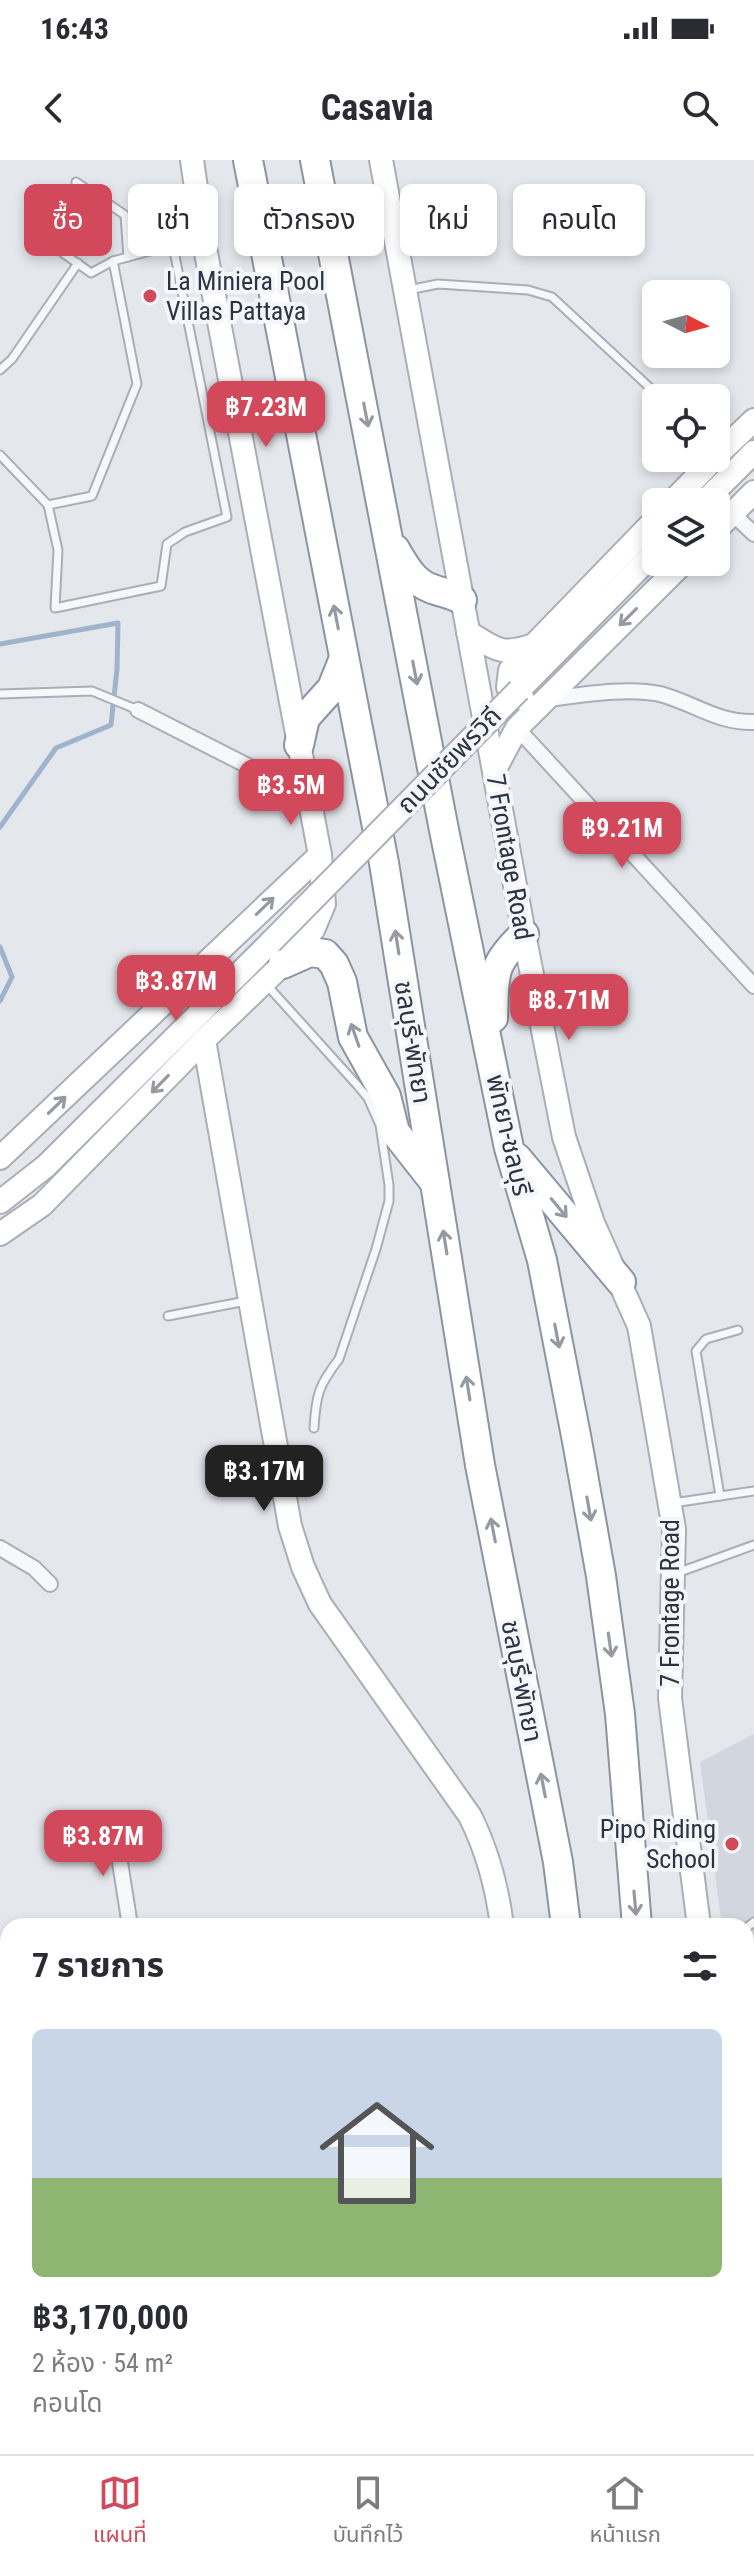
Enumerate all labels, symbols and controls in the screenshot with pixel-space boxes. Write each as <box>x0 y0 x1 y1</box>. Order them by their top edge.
text: 16:43 <box>40 11 109 46</box>
icon: back <box>32 86 76 130</box>
icon: search <box>678 86 722 130</box>
text: Casavia <box>321 87 433 129</box>
chip: ซื้อ <box>24 184 112 256</box>
chip: เช่า <box>128 184 218 256</box>
chip: ตัวกรอง <box>234 184 384 256</box>
chip: ใหม่ <box>400 184 497 256</box>
chip: คอนโด <box>513 184 645 256</box>
place label: La Miniera Pool Villas Pattaya <box>166 266 325 326</box>
north arrow <box>642 280 730 368</box>
map controls <box>642 280 730 576</box>
marker: La Miniera Pool Villas Pattaya <box>141 287 159 305</box>
pin: ฿7.23M <box>201 381 331 449</box>
button: locate <box>642 384 730 472</box>
text: ฿7.23M <box>225 392 307 422</box>
one-way arrow <box>359 402 374 427</box>
button: layers <box>642 488 730 576</box>
one-way arrow <box>328 604 343 630</box>
one-way arrow <box>619 607 638 626</box>
one-way arrow <box>409 660 424 685</box>
street label: ถนนชัยพรวิถี <box>391 700 507 820</box>
pin: ฿3.5M <box>235 759 347 827</box>
text: ฿3.5M <box>257 770 325 800</box>
street label: 7 Frontage Road <box>481 772 539 942</box>
pin: ฿9.21M <box>557 802 687 870</box>
text: ฿9.21M <box>581 813 663 843</box>
one-way arrow <box>255 898 275 916</box>
one-way arrow <box>388 930 403 955</box>
pin: ฿3.87M <box>111 955 241 1023</box>
text: ฿3.87M <box>135 966 217 996</box>
pin: ฿8.71M <box>504 974 634 1042</box>
street label: ชลบุรี-พัทยา <box>388 978 438 1106</box>
text: ฿8.71M <box>528 985 610 1015</box>
one-way arrow <box>346 1023 361 1048</box>
street label: พัทยา-ชลบุรี <box>479 1071 538 1199</box>
one-way arrow <box>151 1074 170 1094</box>
one-way arrow <box>46 1096 66 1114</box>
one-way arrow <box>550 1197 568 1218</box>
one-way arrow <box>437 1230 452 1255</box>
one-way arrow <box>551 1323 566 1349</box>
one-way arrow <box>460 1376 475 1402</box>
pin: ฿3.17M <box>199 1445 329 1513</box>
text: ฿3.17M <box>223 1456 305 1486</box>
one-way arrow <box>583 1495 598 1521</box>
one-way arrow <box>485 1518 500 1543</box>
street label: 7 Frontage Road <box>655 1519 685 1687</box>
street label: ชลบุรี-พัทยา <box>494 1617 549 1745</box>
one-way arrow <box>603 1631 618 1658</box>
one-way arrow <box>534 1773 549 1798</box>
pin: ฿3.87M <box>38 1810 168 1878</box>
place label: Pipo Riding School <box>600 1814 716 1874</box>
text: ฿3.87M <box>62 1821 144 1851</box>
marker: Pipo Riding School <box>723 1835 741 1853</box>
one-way arrow <box>628 1889 643 1916</box>
icon: filters <box>678 1944 722 1988</box>
text: 7 รายการ <box>32 1945 164 1985</box>
icon: home <box>305 2081 449 2225</box>
text: ฿3,170,000 <box>32 2297 189 2337</box>
text: 2 ห้อง · 54 m² <box>32 2348 173 2378</box>
text: คอนโด <box>32 2388 103 2418</box>
tab: แผนที่ <box>93 2471 147 2552</box>
tab: บันทึกไว้ <box>333 2471 403 2552</box>
tab: หน้าแรก <box>589 2471 661 2552</box>

